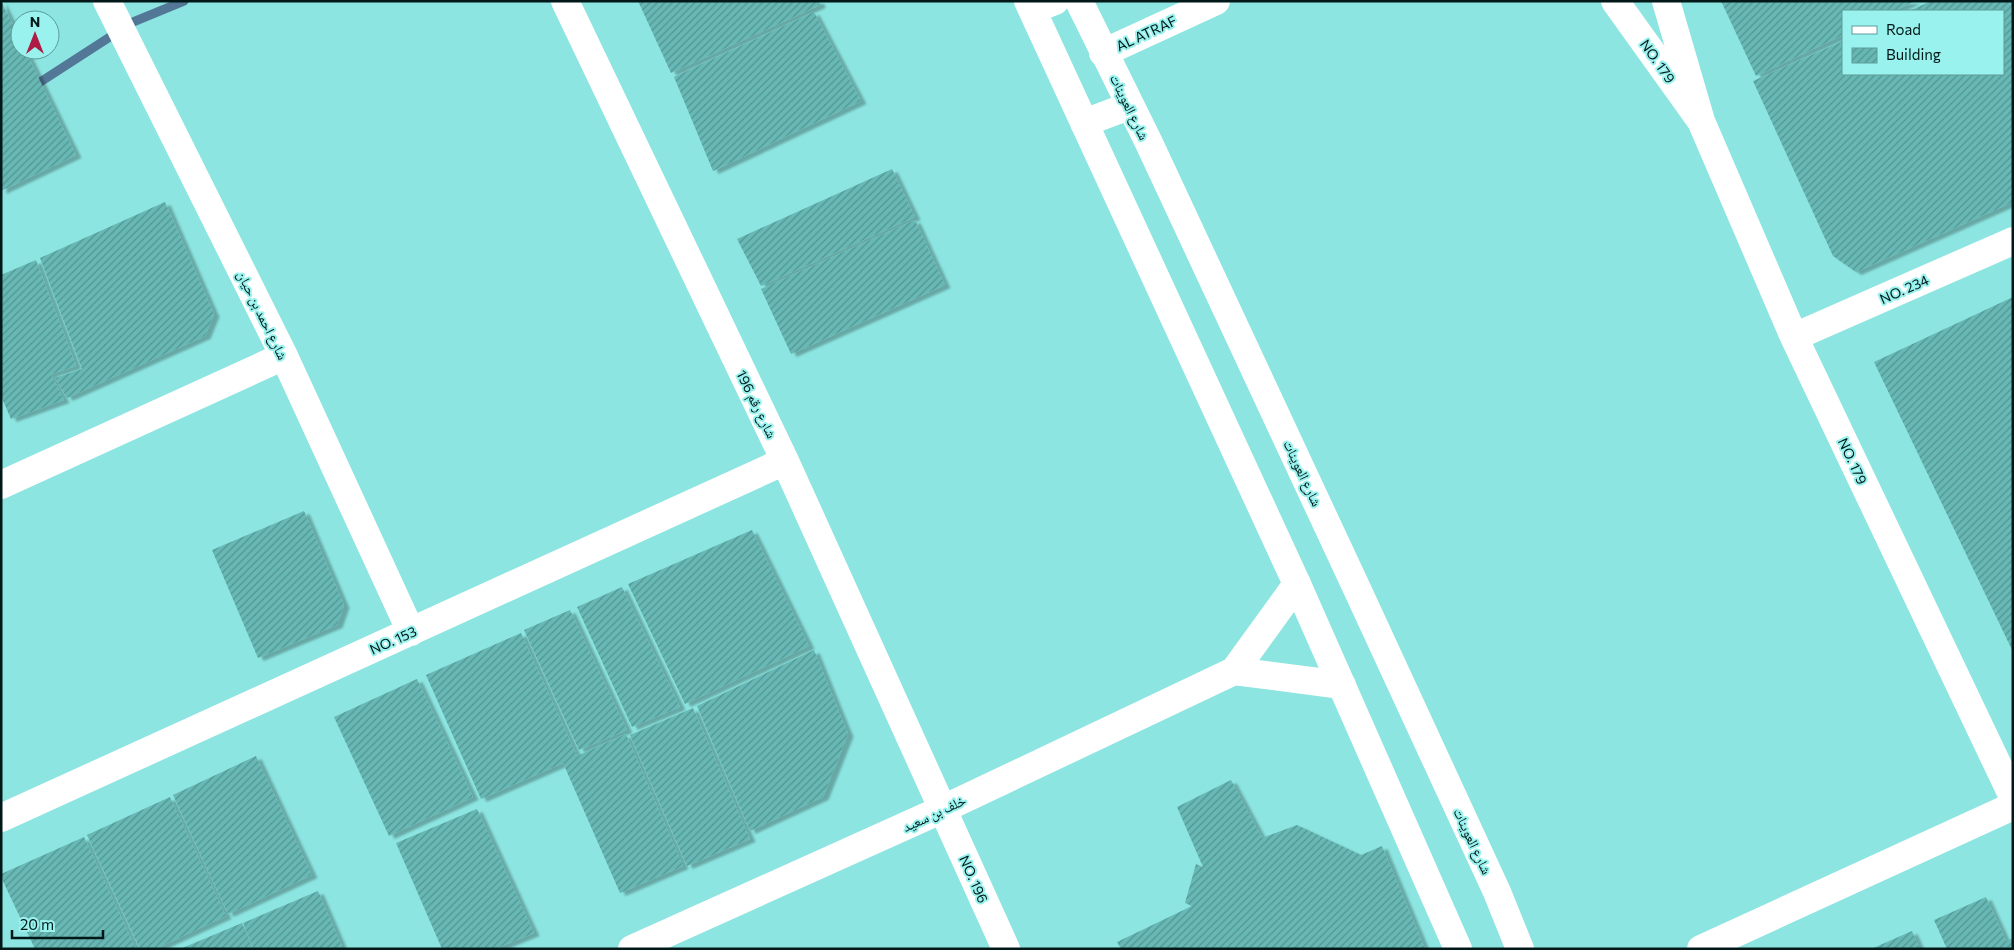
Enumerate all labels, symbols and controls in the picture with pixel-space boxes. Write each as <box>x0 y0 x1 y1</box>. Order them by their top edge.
north arrow <box>10 10 60 60</box>
legend <box>1842 10 2004 75</box>
street label: AL ATRAF <box>1113 12 1179 54</box>
text: N <box>30 13 40 30</box>
text: Road <box>1886 20 1921 38</box>
street label: NO. 179 <box>1637 36 1679 86</box>
text: Building <box>1886 45 1941 63</box>
street label: شارع العوينات <box>1105 71 1153 144</box>
street label: شارع احمد بن حيان <box>232 268 292 363</box>
street label: NO. 234 <box>1877 270 1932 307</box>
street label: شارع رقم 196 <box>731 367 781 442</box>
street label: NO. 179 <box>1835 435 1871 487</box>
street label: شارع العوينات <box>1278 437 1326 510</box>
street label: NO. 153 <box>367 622 419 658</box>
street label: خلف بن سعيد <box>900 791 969 836</box>
street label: شارع العوينات <box>1448 805 1496 878</box>
street label: NO. 196 <box>956 852 992 906</box>
scale bar <box>12 908 104 940</box>
text: 20 m <box>20 915 54 933</box>

